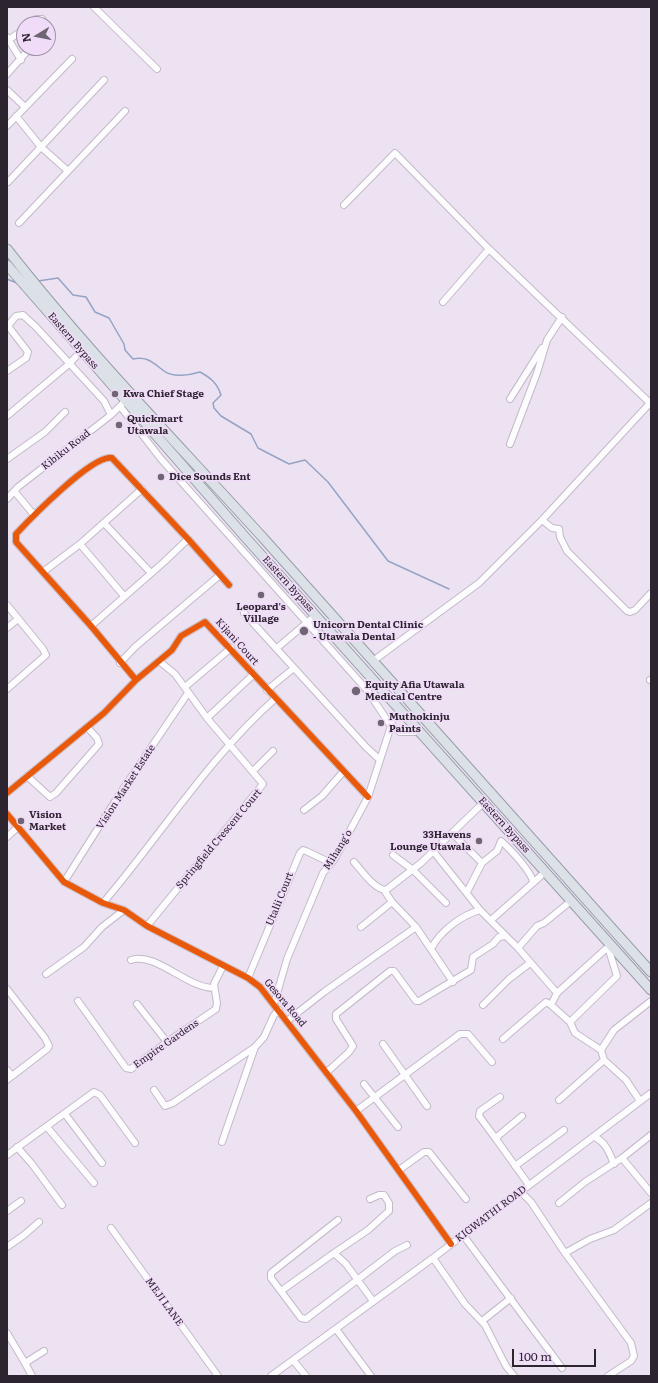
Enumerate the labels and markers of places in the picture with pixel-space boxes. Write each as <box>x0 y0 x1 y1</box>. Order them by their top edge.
place label: Kwa Chief Stage <box>123 388 204 400</box>
marker: Kwa Chief Stage <box>110 389 120 399</box>
place label: Quickmart Utawala <box>127 413 183 436</box>
marker: Quickmart Utawala <box>114 420 124 430</box>
place label: Dice Sounds Ent <box>169 471 251 483</box>
marker: Dice Sounds Ent <box>156 472 166 482</box>
marker: Leopard's Village <box>256 590 266 600</box>
place label: Leopard's Village <box>236 601 286 624</box>
place label: Unicorn Dental Clinic - Utawala Dental <box>313 619 423 642</box>
marker: Unicorn Dental Clinic - Utawala Dental <box>298 625 310 637</box>
place label: Equity Afia Utawala Medical Centre <box>365 679 464 702</box>
marker: Equity Afia Utawala Medical Centre <box>350 685 362 697</box>
place label: Muthokinju Paints <box>389 711 450 734</box>
marker: Muthokinju Paints <box>376 718 386 728</box>
place label: Vision Market <box>29 809 66 832</box>
marker: Vision Market <box>16 816 26 826</box>
place label: 33Havens Lounge Utawala <box>390 829 471 852</box>
marker: 33Havens Lounge Utawala <box>474 836 484 846</box>

